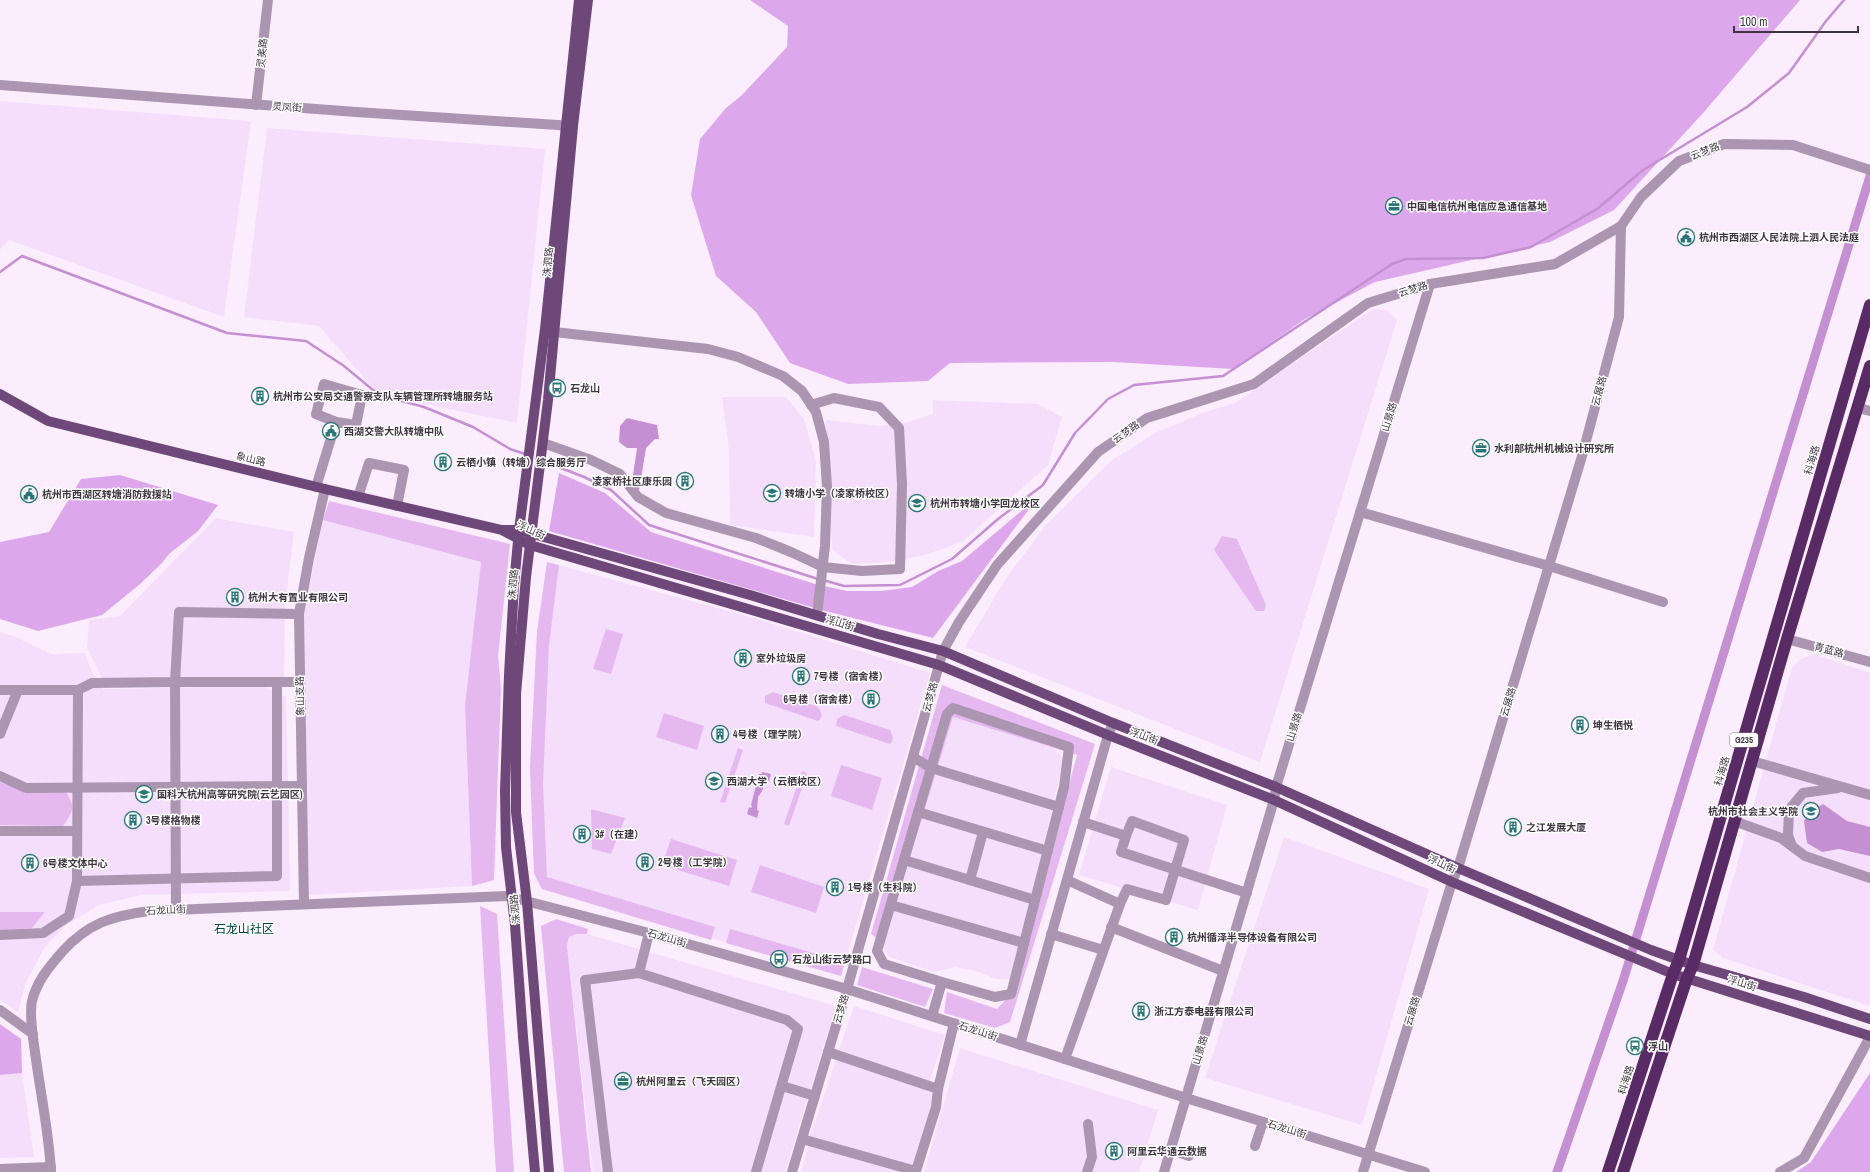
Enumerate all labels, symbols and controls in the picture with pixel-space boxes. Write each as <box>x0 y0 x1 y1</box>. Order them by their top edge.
scale bar <box>1734 8 1858 34</box>
text: 100 m <box>1740 14 1767 30</box>
street label: 灵美路 <box>254 37 270 69</box>
street label: 灵凤街 <box>272 99 302 115</box>
street label: 云梦路 <box>1689 140 1721 162</box>
office icon: 中国电信杭州电信应急通信基地 <box>1384 196 1404 216</box>
place label: 中国电信杭州电信应急通信基地 <box>1407 200 1547 213</box>
public building icon: 杭州市西湖区人民法院上泗人民法庭 <box>1676 227 1696 247</box>
place label: 杭州市西湖区人民法院上泗人民法庭 <box>1699 231 1859 244</box>
street label: 洙泗路 <box>540 246 556 278</box>
street label: 云梦路 <box>1397 278 1429 300</box>
street label: 云展路 <box>1589 375 1609 407</box>
bus stop icon: 石龙山 <box>547 378 567 398</box>
place label: 石龙山 <box>570 382 600 395</box>
building icon: 杭州市公安局交通警察支队车辆管理所转塘服务站 <box>250 386 270 406</box>
place label: 杭州市公安局交通警察支队车辆管理所转塘服务站 <box>273 390 493 403</box>
street label: 山景路 <box>1378 401 1400 433</box>
street label: 云梦路 <box>1110 418 1142 446</box>
public building icon: 西湖交警大队转塘中队 <box>321 421 341 441</box>
place label: 西湖交警大队转塘中队 <box>344 425 444 438</box>
office icon: 水利部杭州机械设计研究所 <box>1471 438 1491 458</box>
place label: 水利部杭州机械设计研究所 <box>1494 442 1614 455</box>
street label: 科海路 <box>1802 444 1822 476</box>
street label: 象山路 <box>235 449 267 469</box>
building icon: 云栖小镇（转塘）综合服务厅 <box>433 452 453 472</box>
place label: 云栖小镇（转塘）综合服务厅 <box>456 456 586 469</box>
building icon: 凌家桥社区康乐园 <box>675 471 695 491</box>
place label: 凌家桥社区康乐园 <box>592 475 672 488</box>
school or university icon: 转塘小学（凌家桥校区） <box>762 483 782 503</box>
public building icon: 杭州市西湖区转塘消防救援站 <box>19 484 39 504</box>
place label: 转塘小学（凌家桥校区） <box>785 487 895 500</box>
place label: 杭州市西湖区转塘消防救援站 <box>42 488 172 501</box>
school or university icon: 杭州市转塘小学回龙校区 <box>907 493 927 513</box>
place label: 杭州市转塘小学回龙校区 <box>930 497 1040 510</box>
street label: 浮山街 <box>515 518 547 542</box>
street label: 洙泗路 <box>505 568 521 600</box>
building icon: 杭州大有置业有限公司 <box>225 587 245 607</box>
place label: 杭州大有置业有限公司 <box>248 591 348 604</box>
street label: 浮山街 <box>824 612 856 634</box>
street label: 青蓝路 <box>1813 640 1845 660</box>
building icon: 室外垃圾房 <box>733 648 753 668</box>
place label: 室外垃圾房 <box>756 652 806 665</box>
building icon: 7号楼（宿舍楼） <box>791 666 811 686</box>
place label: 7号楼（宿舍楼） <box>814 670 889 683</box>
street label: 象山支路 <box>293 676 307 716</box>
street label: 云梦路 <box>920 681 940 713</box>
street label: 云展路 <box>1497 686 1519 718</box>
building icon: 6号楼（宿舍楼） <box>861 689 881 709</box>
place label: 6号楼（宿舍楼） <box>783 693 858 706</box>
street label: 山景路 <box>1283 711 1305 743</box>
building icon: 坤生栖悦 <box>1570 715 1590 735</box>
place label: 坤生栖悦 <box>1593 719 1633 732</box>
building icon: 4号楼（理学院） <box>710 724 730 744</box>
street label: 浮山街 <box>1128 725 1160 747</box>
place label: 4号楼（理学院） <box>733 728 808 741</box>
road number: G235 <box>1730 733 1758 747</box>
street label: 科海路 <box>1712 755 1732 787</box>
school or university icon: 西湖大学（云栖校区） <box>704 771 724 791</box>
place label: 西湖大学（云栖校区） <box>727 775 827 788</box>
school or university icon: 国科大杭州高等研究院(云艺园区) <box>134 784 154 804</box>
place label: 国科大杭州高等研究院(云艺园区) <box>157 788 303 801</box>
school or university icon: 杭州市社会主义学院 <box>1801 801 1821 821</box>
place label: 杭州市社会主义学院 <box>1708 805 1798 818</box>
building icon: 3号楼格物楼 <box>123 810 143 830</box>
place label: 3号楼格物楼 <box>146 814 201 827</box>
building icon: 之江发展大厦 <box>1503 817 1523 837</box>
place label: 之江发展大厦 <box>1526 821 1586 834</box>
building icon: 3#（在建） <box>572 824 592 844</box>
place label: 3#（在建） <box>595 828 644 841</box>
building icon: 2号楼（工学院） <box>635 852 655 872</box>
street label: 浮山街 <box>1426 852 1458 876</box>
building icon: 6号楼文体中心 <box>20 853 40 873</box>
place label: 2号楼（工学院） <box>658 856 733 869</box>
place label: 6号楼文体中心 <box>43 857 108 870</box>
building icon: 1号楼（生科院） <box>825 877 845 897</box>
place label: 1号楼（生科院） <box>848 881 923 894</box>
street label: 洙泗路 <box>507 893 523 925</box>
street label: 石龙山街 <box>146 902 186 918</box>
district label: 石龙山社区 <box>214 921 274 937</box>
street label: 石龙山街 <box>646 926 688 950</box>
building icon: 杭州循泽半导体设备有限公司 <box>1164 927 1184 947</box>
place label: 杭州循泽半导体设备有限公司 <box>1187 931 1317 944</box>
bus stop icon: 石龙山街云梦路口 <box>769 949 789 969</box>
place label: 石龙山街云梦路口 <box>792 953 872 966</box>
street label: 浮山街 <box>1726 972 1758 994</box>
street label: 云梦路 <box>830 993 852 1025</box>
street label: 云展路 <box>1401 995 1423 1027</box>
building icon: 浙江方泰电器有限公司 <box>1131 1001 1151 1021</box>
place label: 浙江方泰电器有限公司 <box>1154 1005 1254 1018</box>
street label: 石龙山街 <box>957 1019 999 1043</box>
street label: 山景路 <box>1189 1034 1211 1066</box>
bus stop icon: 浮山 <box>1625 1036 1645 1056</box>
place label: 浮山 <box>1648 1040 1668 1053</box>
street label: 科海路 <box>1615 1064 1637 1096</box>
office icon: 杭州阿里云（飞天园区） <box>613 1071 633 1091</box>
place label: 杭州阿里云（飞天园区） <box>636 1075 746 1088</box>
street label: 石龙山街 <box>1266 1117 1308 1141</box>
building icon: 阿里云华通云数据 <box>1104 1141 1124 1161</box>
place label: 阿里云华通云数据 <box>1127 1145 1207 1158</box>

